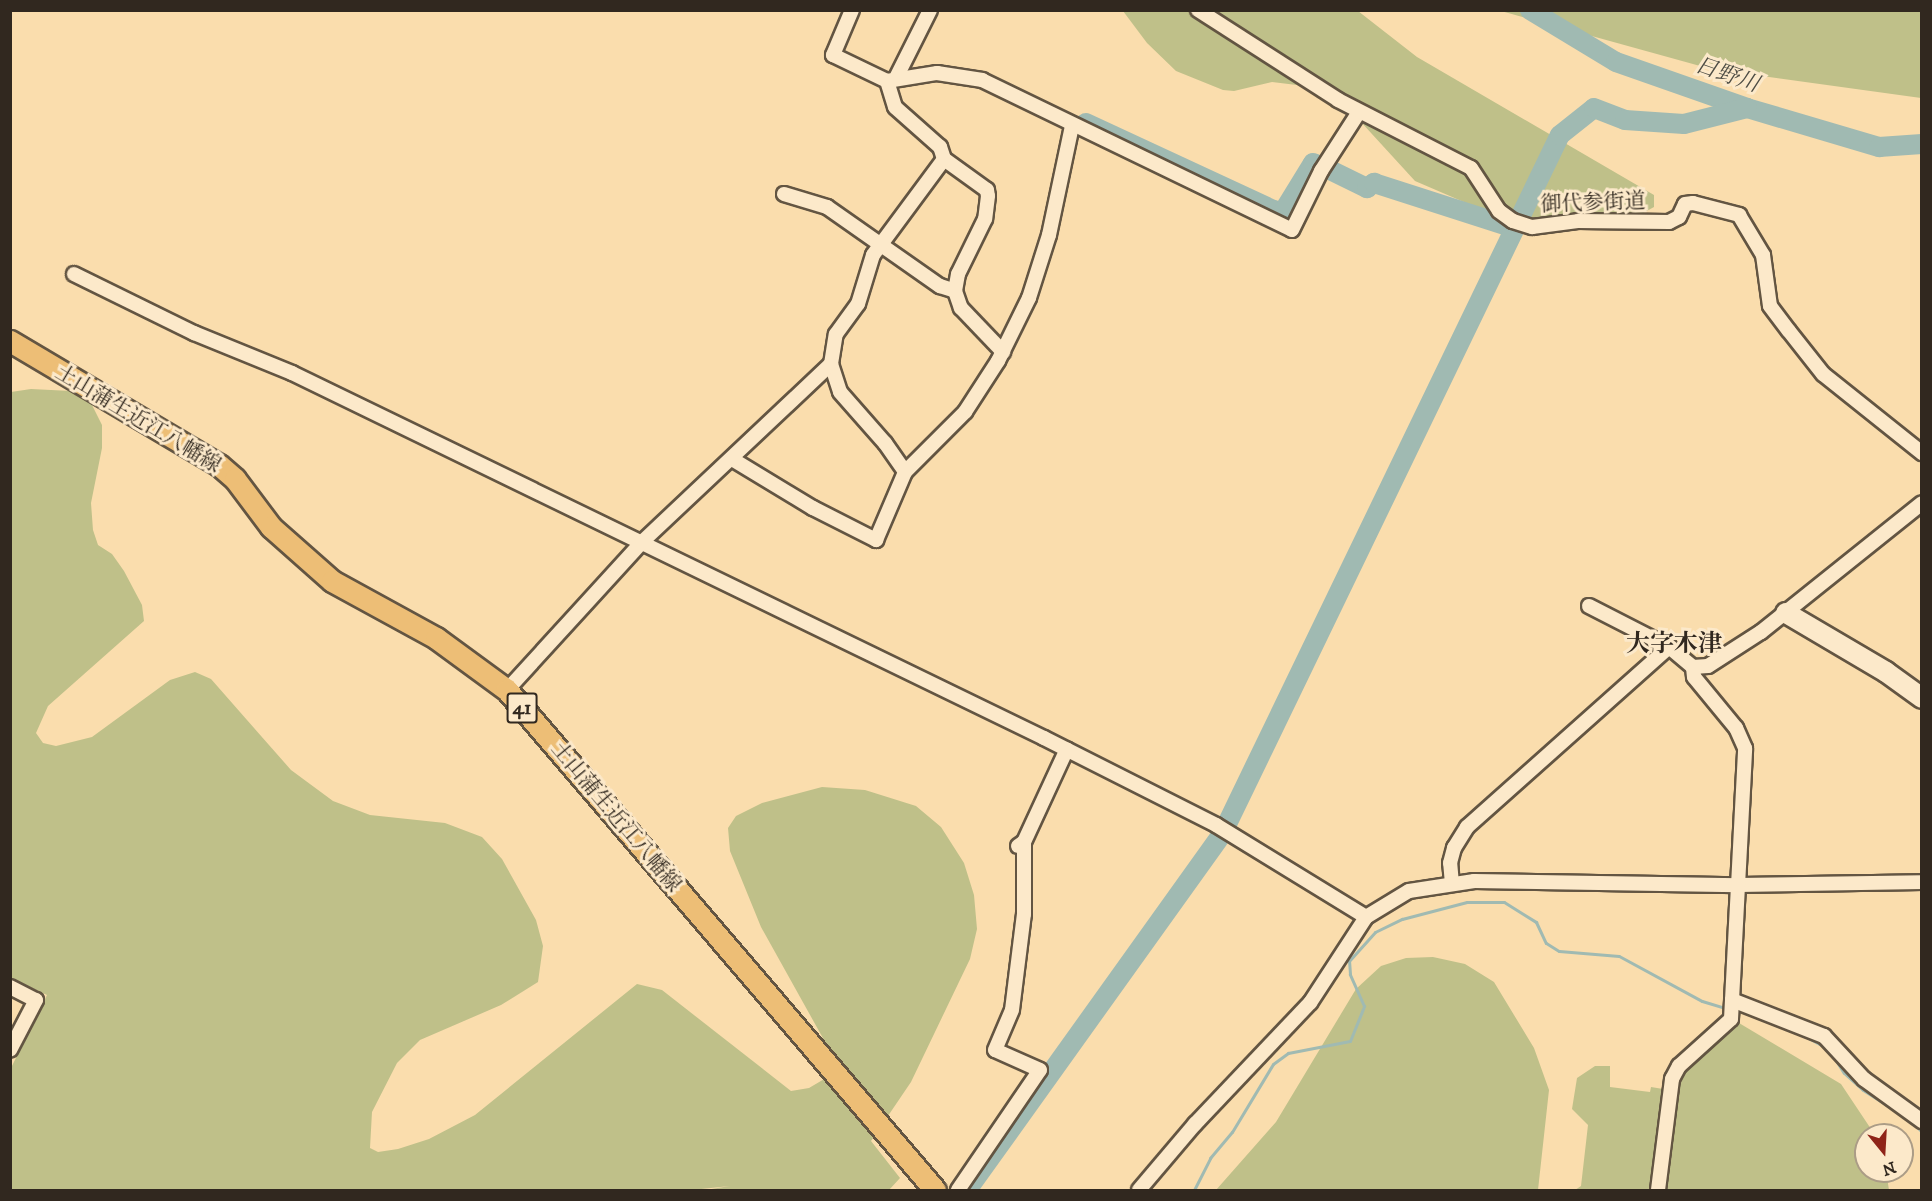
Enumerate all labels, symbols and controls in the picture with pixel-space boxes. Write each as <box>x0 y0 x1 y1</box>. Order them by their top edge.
water label: 日野川 <box>1692 52 1762 98</box>
street label: 御代参街道 <box>1540 189 1646 217</box>
street label: 土山蒲生近江八幡線 <box>51 360 225 478</box>
district label: 大字木津 <box>1626 631 1722 659</box>
road number: 41 <box>506 691 538 725</box>
street label: 土山蒲生近江八幡線 <box>546 737 686 897</box>
north arrow <box>1854 1123 1914 1183</box>
text: N <box>1880 1157 1898 1180</box>

